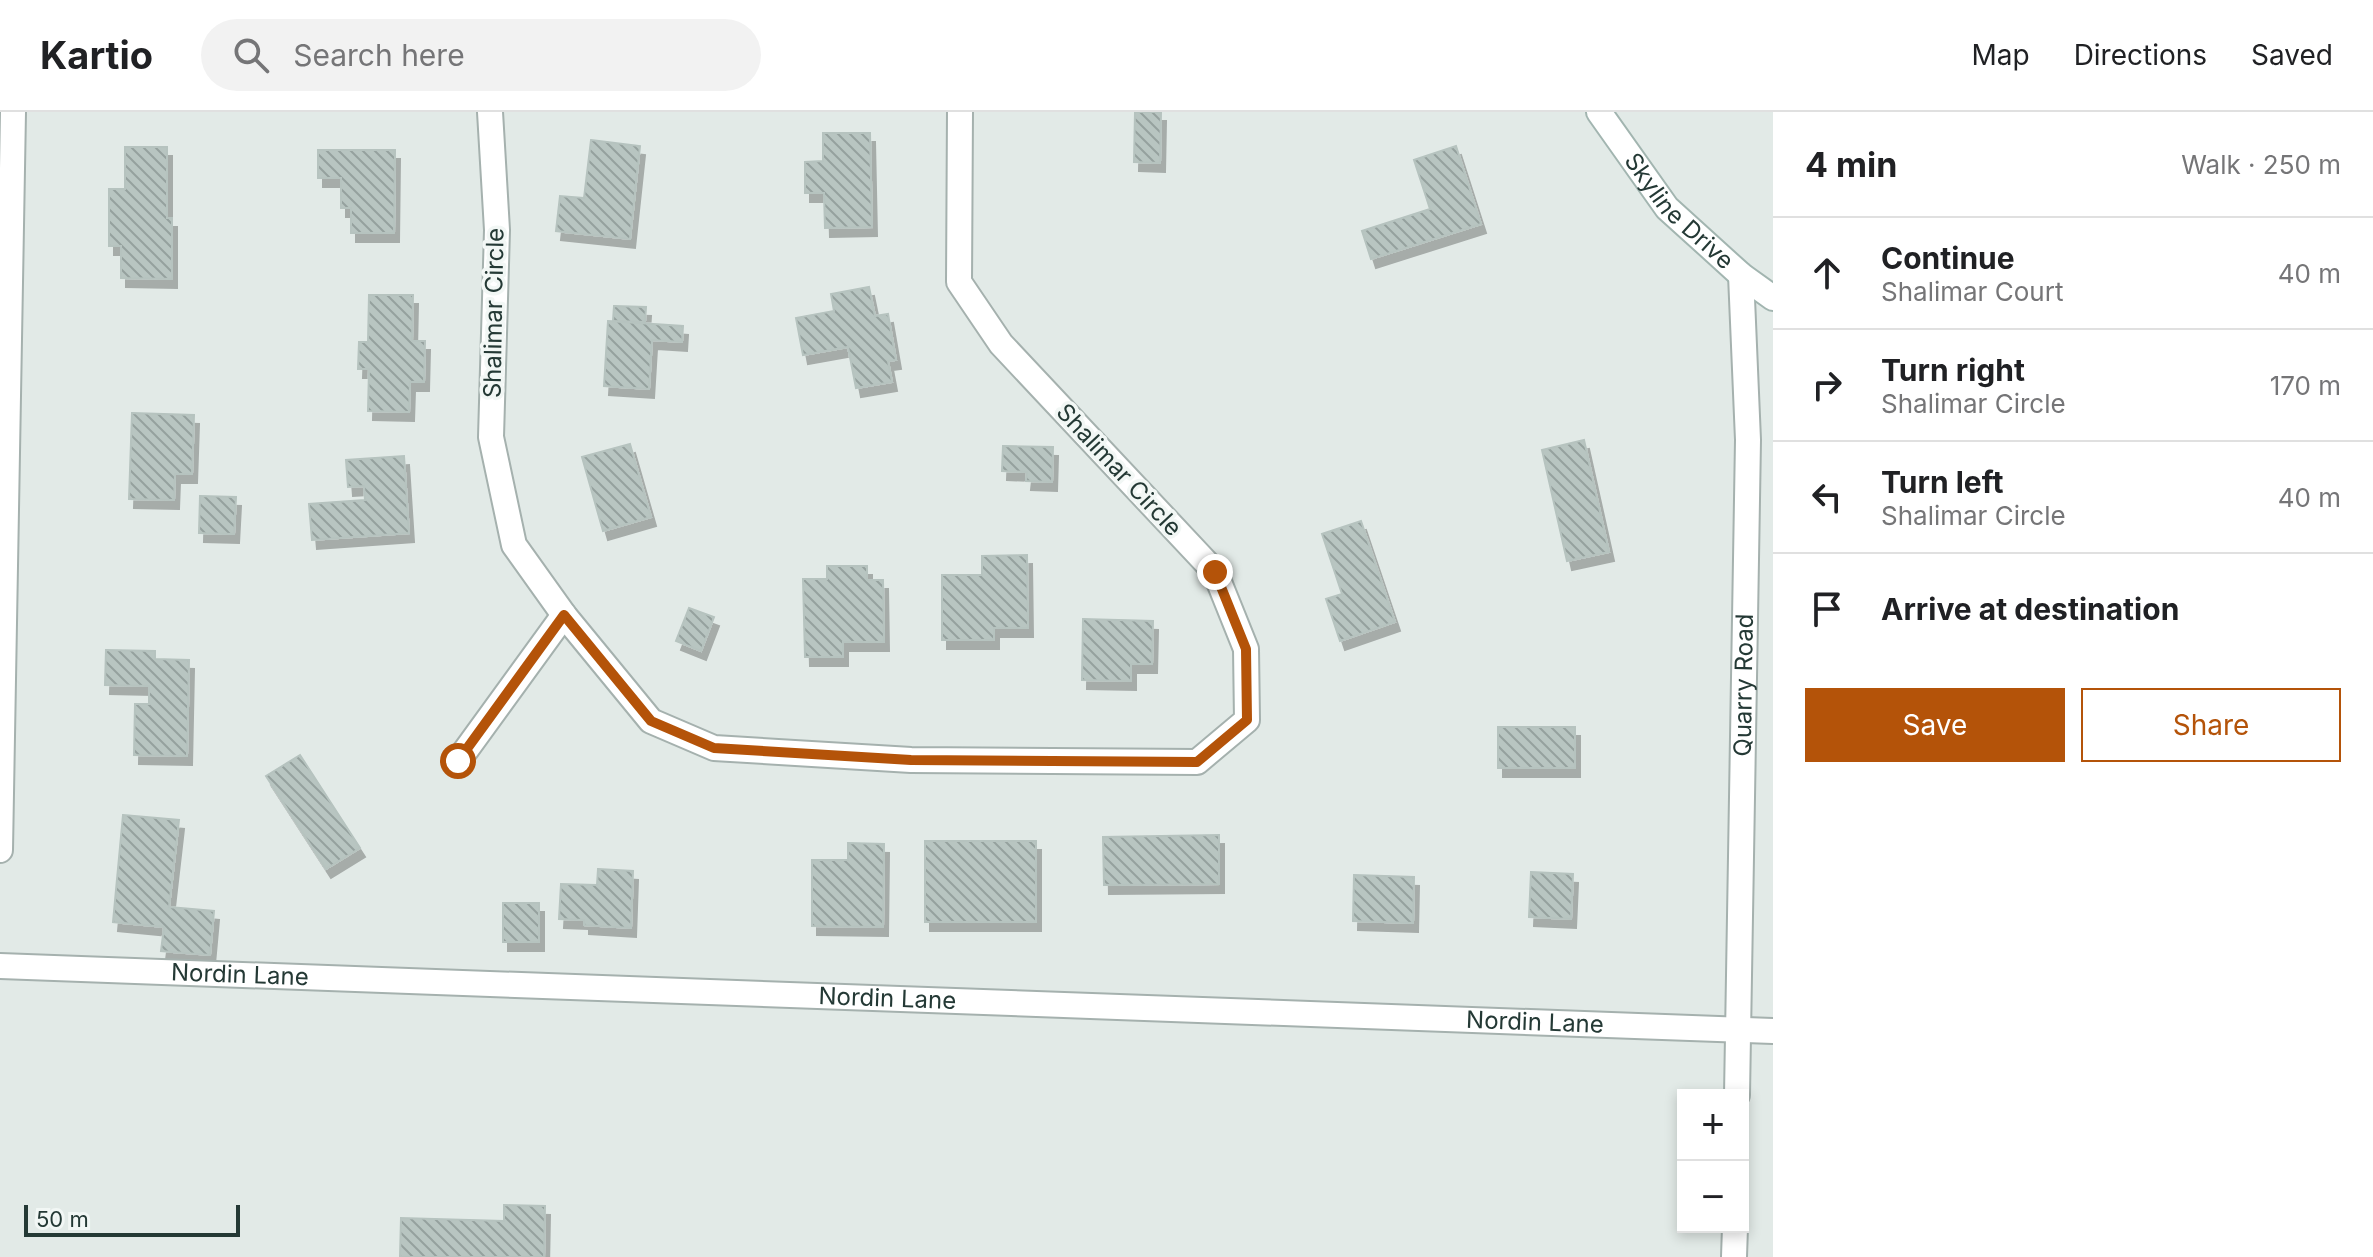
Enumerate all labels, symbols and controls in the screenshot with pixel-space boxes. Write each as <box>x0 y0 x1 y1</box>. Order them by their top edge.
search box <box>201 19 761 91</box>
text: Kartio <box>40 32 153 78</box>
icon: search <box>229 33 273 77</box>
text: Search here <box>293 37 465 73</box>
text: Map <box>1971 38 2030 72</box>
text: Directions <box>2074 38 2207 72</box>
text: Saved <box>2251 38 2333 72</box>
text: 4 min <box>1805 144 1897 185</box>
street label: Skyline Drive <box>1619 147 1740 275</box>
text: Walk · 250 m <box>2181 149 2341 180</box>
street label: Shalimar Circle <box>478 228 509 398</box>
text: Continue <box>1881 240 2015 276</box>
icon: ahead <box>1805 251 1849 295</box>
text: 40 m <box>2278 258 2341 289</box>
text: Shalimar Court <box>1881 276 2063 307</box>
text: Turn right <box>1881 352 2025 388</box>
icon: right <box>1805 363 1849 407</box>
text: 170 m <box>2270 370 2341 401</box>
text: Shalimar Circle <box>1881 388 2066 419</box>
street label: Shalimar Circle <box>1051 397 1188 542</box>
text: Turn left <box>1881 464 2003 500</box>
icon: left <box>1805 475 1849 519</box>
text: 40 m <box>2278 482 2341 513</box>
text: Shalimar Circle <box>1881 500 2066 531</box>
route end <box>1197 554 1233 590</box>
icon: arrive <box>1805 587 1849 631</box>
text: Arrive at destination <box>1881 591 2179 627</box>
street label: Quarry Road <box>1728 613 1759 757</box>
button: Save <box>1805 688 2065 762</box>
button: Share <box>2081 688 2341 762</box>
route start <box>440 743 476 779</box>
street label: Nordin Lane <box>170 957 309 991</box>
street label: Nordin Lane <box>818 981 957 1015</box>
street label: Nordin Lane <box>1466 1005 1604 1039</box>
map controls <box>1677 1089 1749 1233</box>
button: + <box>1677 1089 1749 1161</box>
button: − <box>1677 1161 1749 1233</box>
scale bar <box>24 1201 240 1237</box>
text: 50 m <box>36 1206 89 1232</box>

